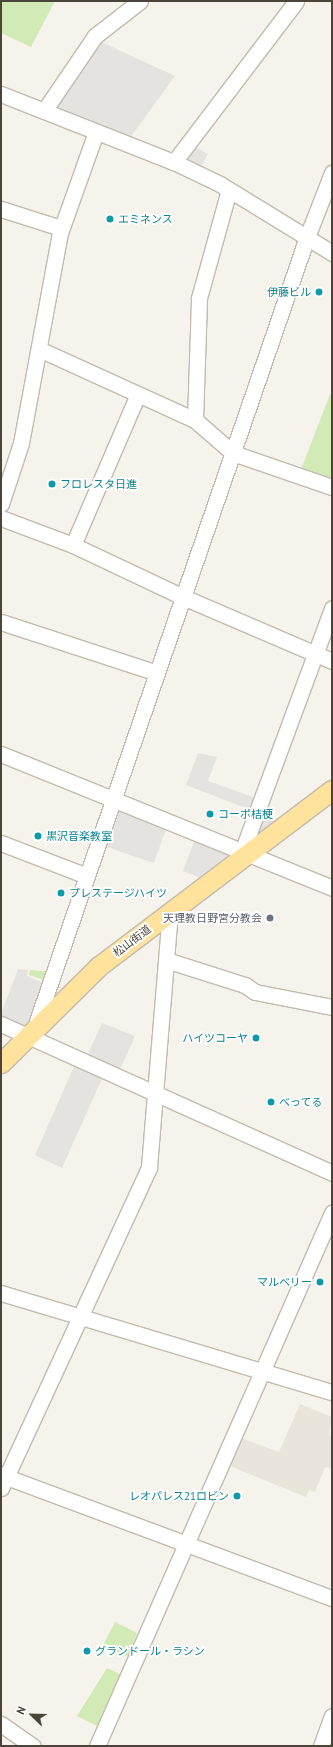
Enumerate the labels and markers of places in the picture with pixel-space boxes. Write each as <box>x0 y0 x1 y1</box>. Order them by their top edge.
place label: エミネンス <box>118 212 173 226</box>
marker: エミネンス <box>105 214 115 224</box>
place label: 伊藤ビル <box>267 285 311 299</box>
marker: 伊藤ビル <box>314 287 324 297</box>
place label: フロレスタ日進 <box>60 477 137 491</box>
marker: フロレスタ日進 <box>47 479 57 489</box>
place label: コーポ桔梗 <box>218 807 273 821</box>
marker: コーポ桔梗 <box>205 809 215 819</box>
place label: 黒沢音楽教室 <box>46 829 112 843</box>
marker: 黒沢音楽教室 <box>33 831 43 841</box>
place label: プレステージハイツ <box>69 886 168 900</box>
marker: プレステージハイツ <box>56 888 66 898</box>
place label: 天理教日野宮分教会 <box>163 911 262 925</box>
marker: 天理教日野宮分教会 <box>265 913 275 923</box>
place label: ハイツコーヤ <box>182 1031 248 1045</box>
marker: ハイツコーヤ <box>251 1033 261 1043</box>
place label: べってる <box>279 1095 323 1109</box>
marker: べってる <box>266 1097 276 1107</box>
place label: マルベリー <box>257 1275 312 1289</box>
marker: マルベリー <box>315 1277 325 1287</box>
place label: レオパレス21ロビン <box>129 1489 229 1503</box>
marker: レオパレス21ロビン <box>232 1491 242 1501</box>
place label: グランドール・ラシン <box>95 1644 205 1658</box>
marker: グランドール・ラシン <box>82 1646 92 1656</box>

